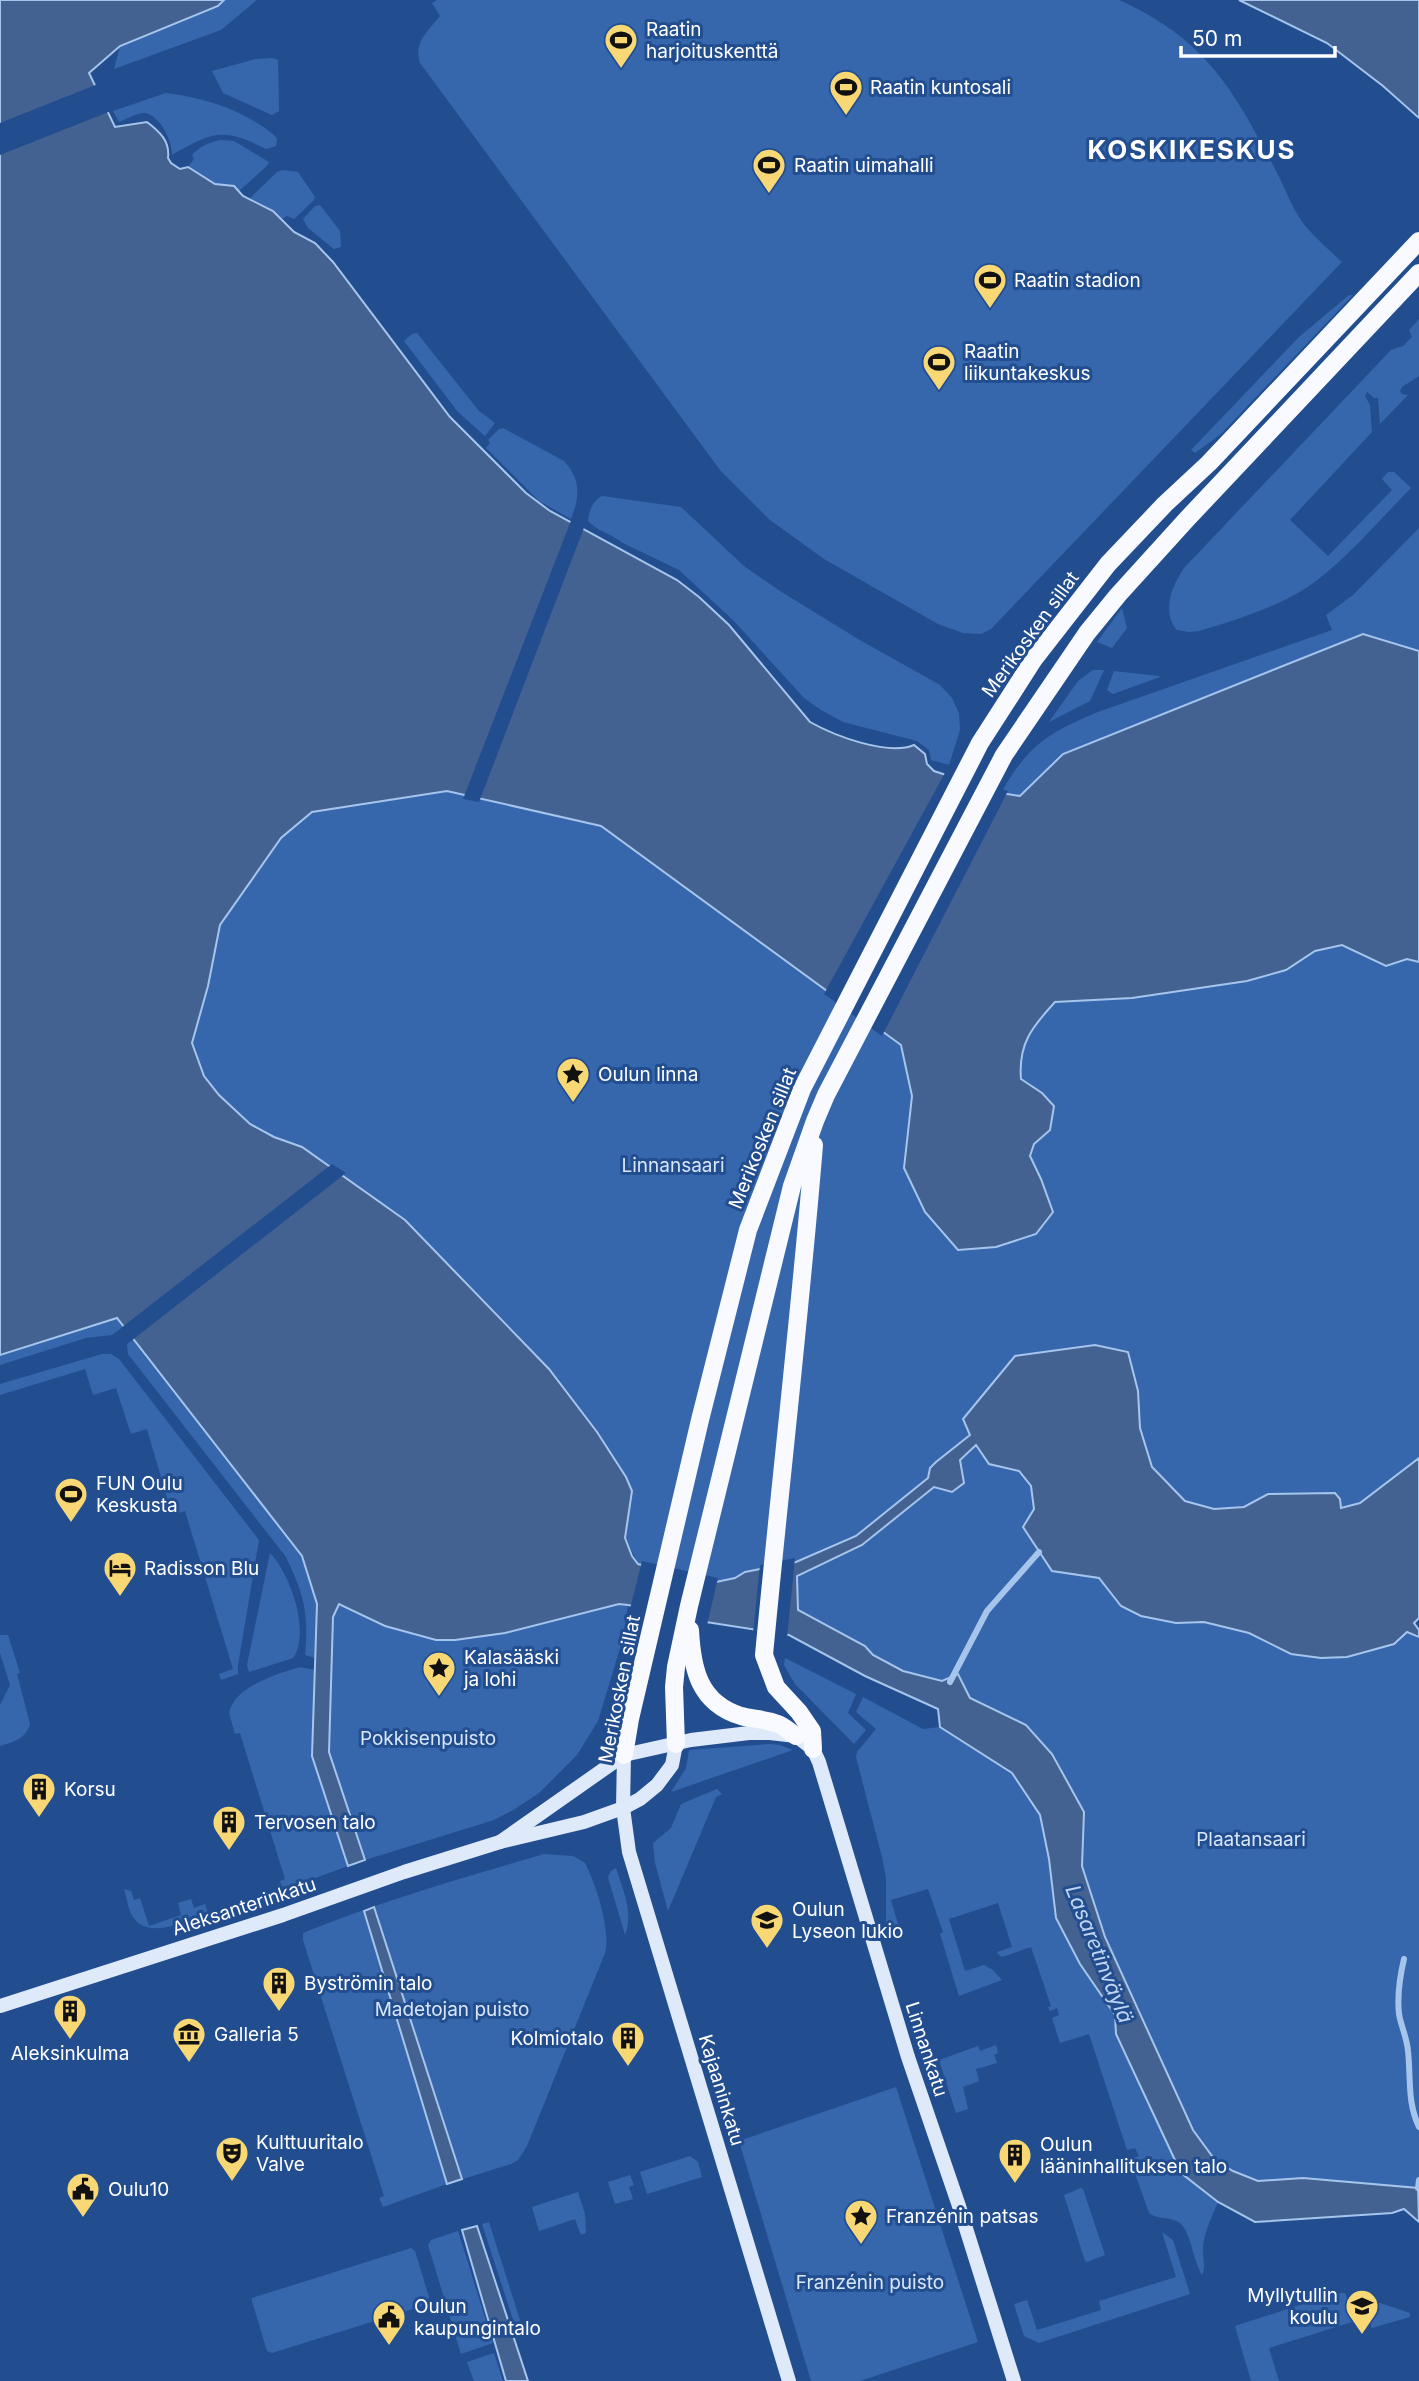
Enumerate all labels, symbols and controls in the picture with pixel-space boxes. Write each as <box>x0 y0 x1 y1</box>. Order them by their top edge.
scale bar <box>1181 14 1335 58</box>
place label: Raatin harjoituskenttä <box>646 18 778 63</box>
sports icon: Raatin harjoituskenttä <box>602 21 640 70</box>
text: 50 m <box>1192 26 1242 51</box>
sports icon: Raatin kuntosali <box>827 68 865 117</box>
place label: Raatin kuntosali <box>870 76 1011 99</box>
district label: KOSKIKESKUS <box>1088 134 1297 165</box>
sports icon: Raatin uimahalli <box>750 146 788 195</box>
place label: Raatin uimahalli <box>794 154 934 177</box>
sports icon: Raatin stadion <box>971 261 1009 310</box>
place label: Raatin stadion <box>1014 269 1141 292</box>
place label: Raatin liikuntakeskus <box>964 340 1090 385</box>
sports icon: Raatin liikuntakeskus <box>920 343 958 392</box>
street label: Merikosken sillat <box>977 567 1084 702</box>
place icon: Oulun linna <box>554 1055 592 1104</box>
place label: Oulun linna <box>598 1063 699 1086</box>
street label: Merikosken sillat <box>724 1064 801 1212</box>
park label: Linnansaari <box>621 1154 725 1177</box>
place label: FUN Oulu Keskusta <box>96 1472 183 1517</box>
sports icon: FUN Oulu Keskusta <box>52 1475 90 1524</box>
hotel icon: Radisson Blu <box>101 1549 139 1598</box>
place label: Radisson Blu <box>144 1557 259 1580</box>
street label: Merikosken sillat <box>594 1613 645 1765</box>
place label: Kalasääski ja lohi <box>463 1646 559 1691</box>
place icon: Kalasääski ja lohi <box>420 1649 458 1698</box>
park label: Pokkisenpuisto <box>360 1727 496 1750</box>
building icon: Korsu <box>20 1770 58 1819</box>
place label: Korsu <box>64 1778 116 1801</box>
building icon: Tervosen talo <box>210 1803 248 1852</box>
place label: Tervosen talo <box>254 1811 376 1834</box>
park label: Plaatansaari <box>1196 1828 1306 1851</box>
street label: Aleksanterinkatu <box>169 1872 319 1941</box>
water label: Lasaretinväylä <box>1060 1881 1139 2027</box>
place label: Oulun Lyseon lukio <box>792 1898 903 1943</box>
school or university icon: Oulun Lyseon lukio <box>748 1901 786 1950</box>
building icon: Byströmin talo <box>260 1964 298 2013</box>
place label: Byströmin talo <box>304 1972 432 1995</box>
building icon: Aleksinkulma <box>51 1992 89 2041</box>
park label: Madetojan puisto <box>375 1998 529 2021</box>
street label: Linnankatu <box>900 1999 953 2099</box>
museum icon: Galleria 5 <box>170 2015 208 2064</box>
building icon: Kolmiotalo <box>609 2019 647 2068</box>
place label: Galleria 5 <box>214 2023 299 2046</box>
place label: Kolmiotalo <box>510 2027 604 2050</box>
street label: Kajaaninkatu <box>694 2032 749 2148</box>
place label: Aleksinkulma <box>11 2042 129 2065</box>
place label: Kulttuuritalo Valve <box>256 2131 364 2176</box>
place label: Oulun lääninhallituksen talo <box>1040 2133 1227 2178</box>
theatre icon: Kulttuuritalo Valve <box>213 2134 251 2183</box>
building icon: Oulun lääninhallituksen talo <box>996 2136 1034 2185</box>
public building icon: Oulu10 <box>64 2170 102 2219</box>
place label: Oulu10 <box>108 2178 169 2201</box>
place icon: Franzénin patsas <box>842 2197 880 2246</box>
place label: Franzénin patsas <box>886 2205 1039 2228</box>
park label: Franzénin puisto <box>796 2271 944 2294</box>
place label: Myllytullin koulu <box>1247 2284 1338 2329</box>
school or university icon: Myllytullin koulu <box>1343 2287 1381 2336</box>
place label: Oulun kaupungintalo <box>414 2295 541 2340</box>
public building icon: Oulun kaupungintalo <box>370 2298 408 2347</box>

